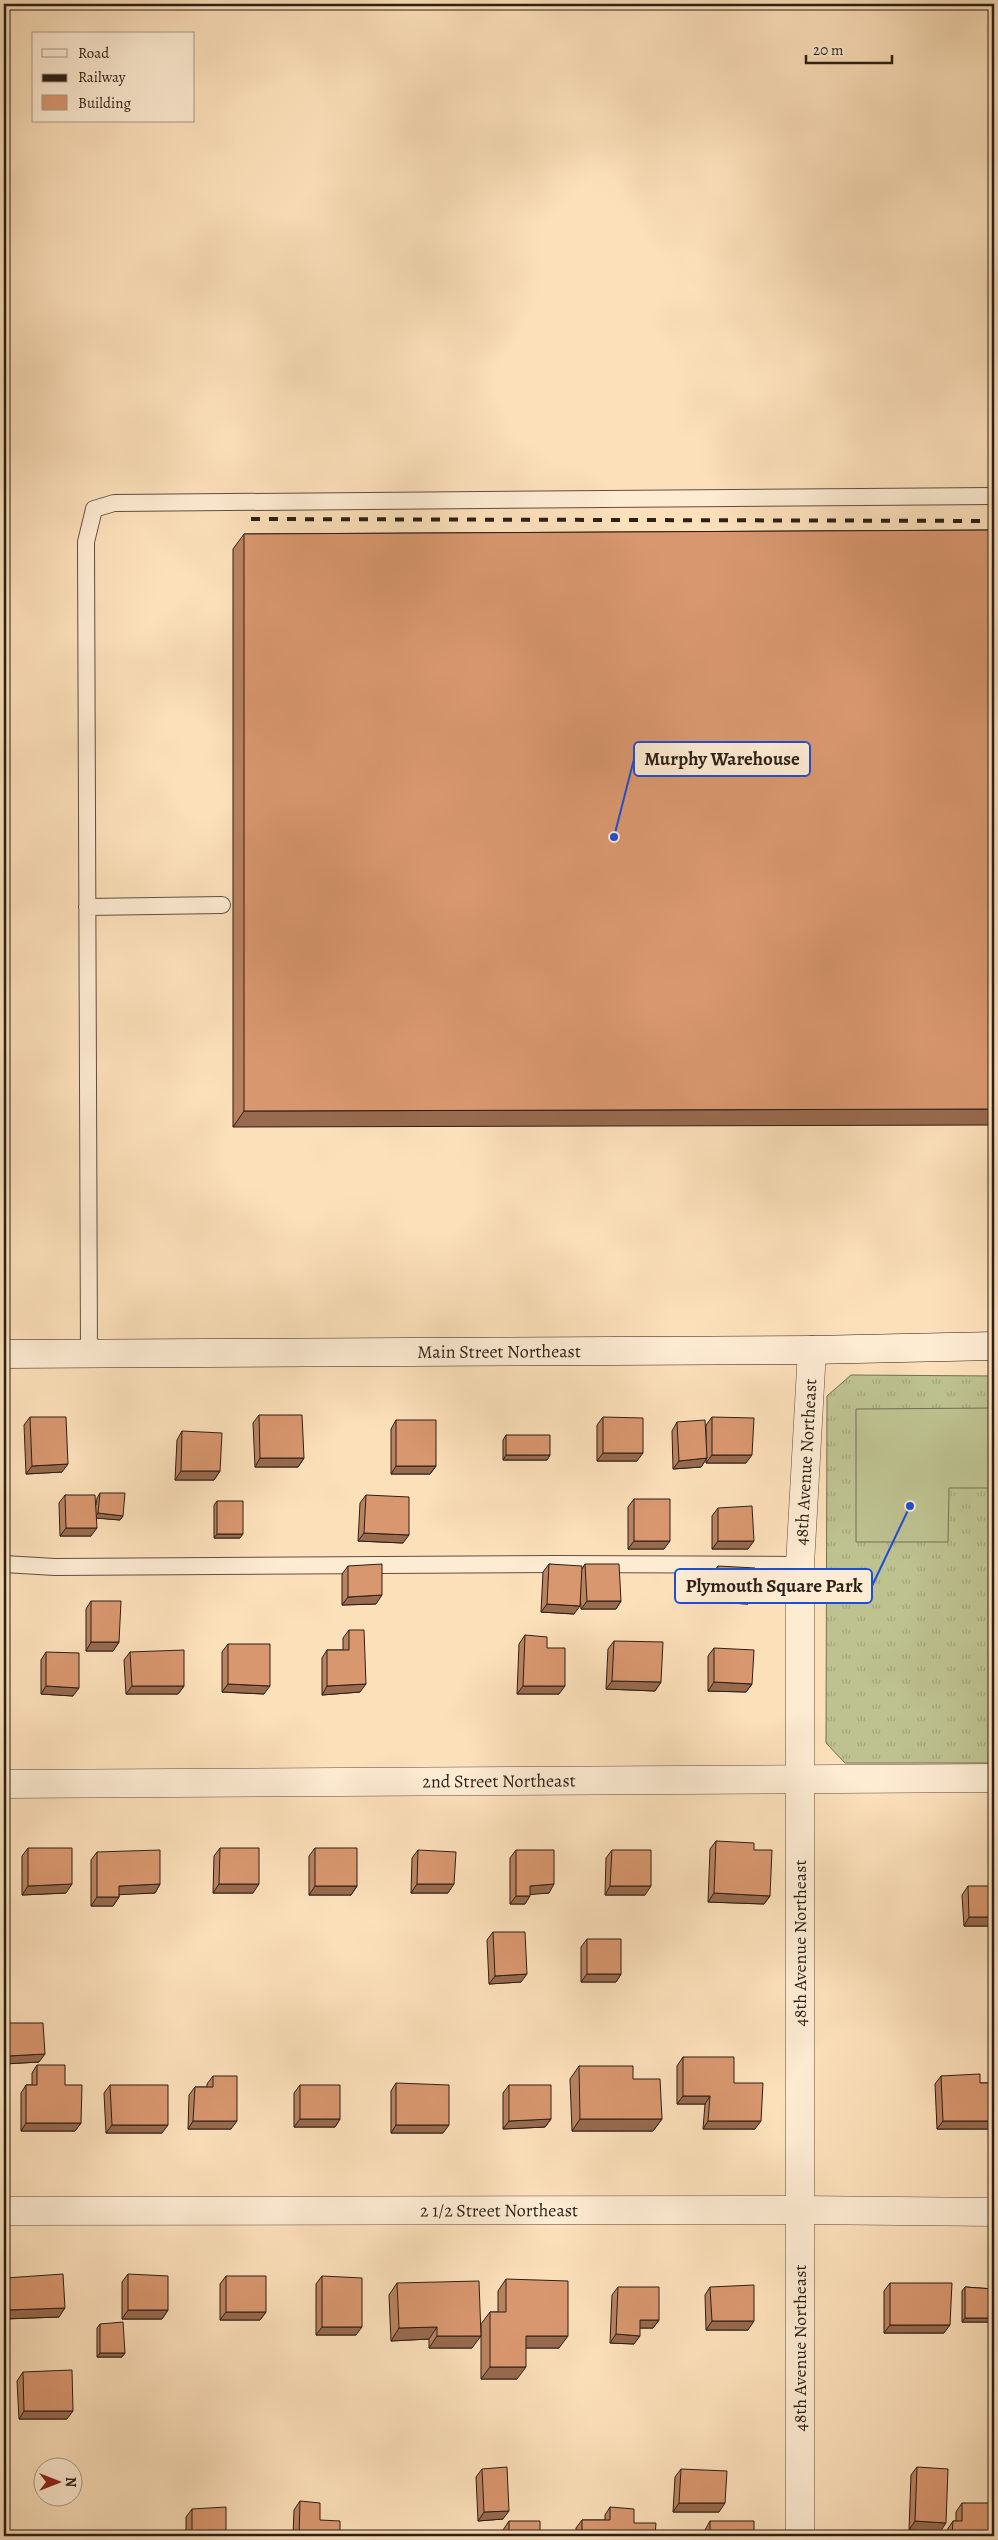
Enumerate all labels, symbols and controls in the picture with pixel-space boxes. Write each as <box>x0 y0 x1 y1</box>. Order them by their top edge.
legend <box>32 32 195 122</box>
scale bar <box>806 32 892 64</box>
text: 20 m <box>813 40 844 60</box>
text: Road <box>78 43 110 63</box>
text: Railway <box>78 67 126 87</box>
text: Building <box>78 93 131 113</box>
callout: Murphy Warehouse <box>634 742 810 776</box>
text: Murphy Warehouse <box>644 746 800 772</box>
street label: Main Street Northeast <box>417 1339 581 1364</box>
street label: 48th Avenue Northeast <box>789 1378 822 1546</box>
callout: Plymouth Square Park <box>675 1569 872 1603</box>
text: Plymouth Square Park <box>685 1573 863 1599</box>
street label: 2nd Street Northeast <box>422 1769 576 1793</box>
street label: 48th Avenue Northeast <box>788 1860 812 2026</box>
street label: 2 1/2 Street Northeast <box>420 2198 578 2222</box>
street label: 48th Avenue Northeast <box>788 2265 812 2431</box>
north arrow <box>32 2458 82 2508</box>
text: N <box>61 2477 80 2487</box>

